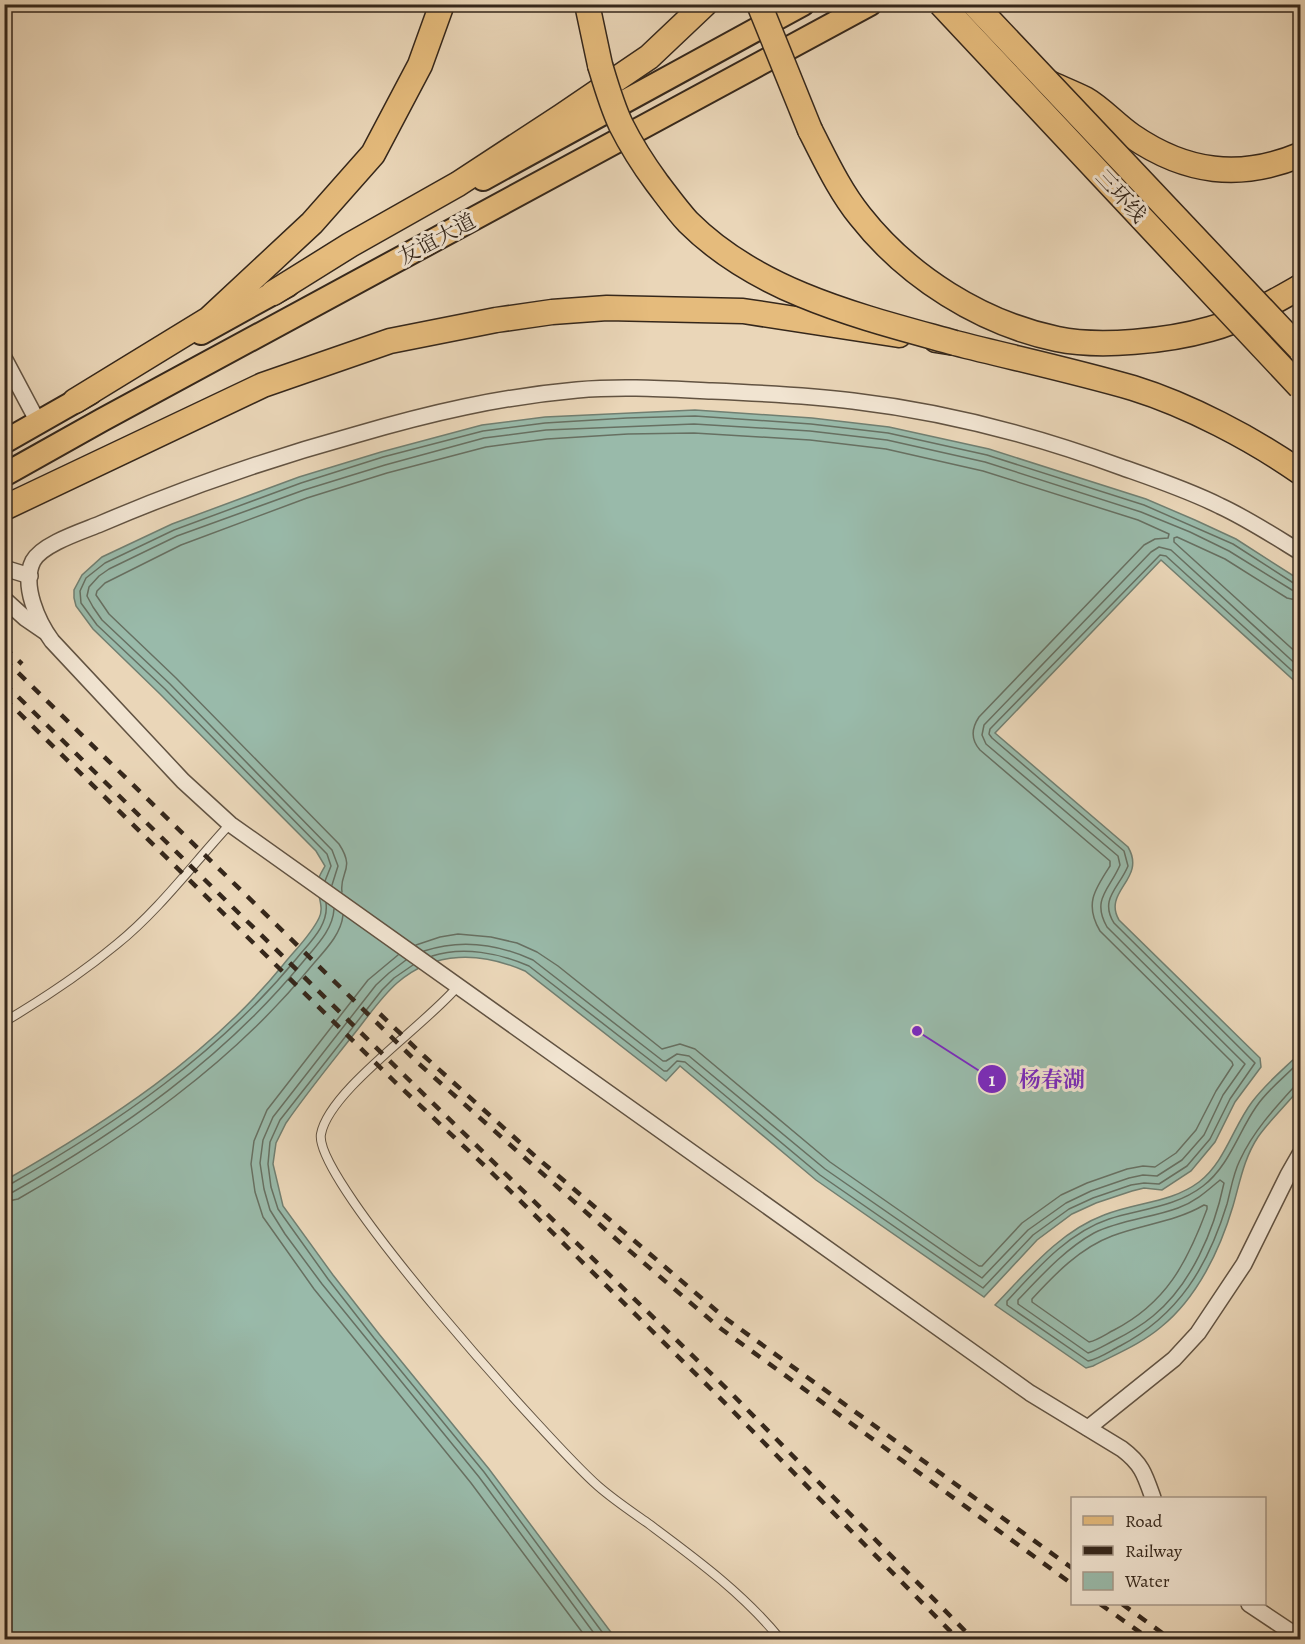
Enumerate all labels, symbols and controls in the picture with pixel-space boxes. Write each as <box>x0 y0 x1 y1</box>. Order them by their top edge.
street label: 三环线 <box>1089 163 1153 229</box>
street label: 友谊大道 <box>393 207 481 271</box>
callout: 杨春湖 <box>977 1059 1097 1099</box>
text: 杨春湖 <box>1019 1065 1085 1095</box>
text: 1 <box>989 1068 996 1092</box>
legend <box>1071 1497 1266 1605</box>
text: Road <box>1125 1509 1163 1533</box>
text: Railway <box>1125 1539 1183 1563</box>
text: Water <box>1124 1569 1170 1593</box>

